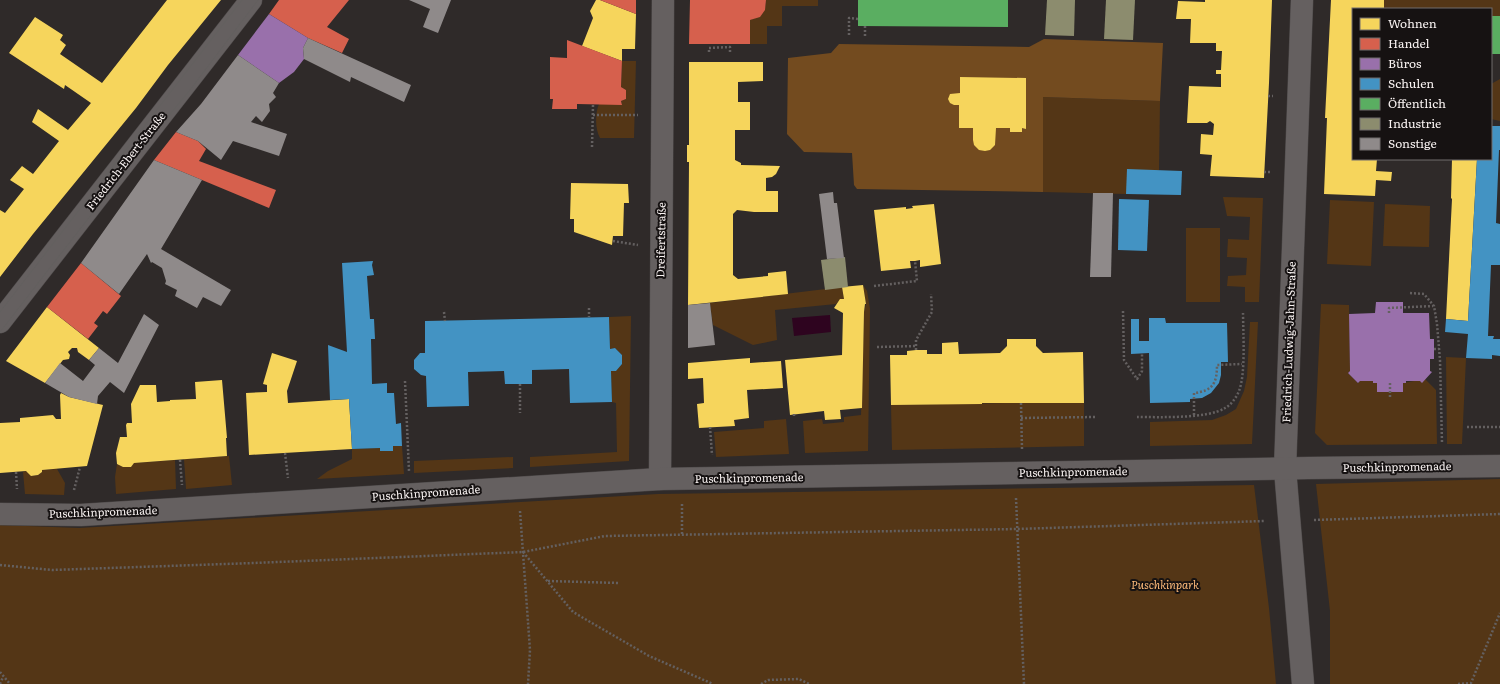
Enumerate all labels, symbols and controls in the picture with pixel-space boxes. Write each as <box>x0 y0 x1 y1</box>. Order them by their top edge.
legend <box>1352 8 1492 160</box>
text: Wohnen <box>1388 14 1437 32</box>
text: Handel <box>1388 34 1430 52</box>
text: Büros <box>1388 54 1422 72</box>
text: Schulen <box>1388 74 1434 92</box>
text: Öffentlich <box>1388 94 1446 112</box>
street label: Friedrich-Ebert-Straße <box>82 108 169 213</box>
text: Industrie <box>1388 114 1441 132</box>
text: Sonstige <box>1388 134 1437 152</box>
street label: Dreifertstraße <box>651 202 669 278</box>
street label: Friedrich-Ludwig-Jahn-Straße <box>1277 261 1299 423</box>
street label: Puschkinpromenade <box>1343 457 1452 475</box>
street label: Puschkinpromenade <box>1019 462 1128 480</box>
street label: Puschkinpromenade <box>695 468 804 486</box>
street label: Puschkinpromenade <box>371 480 481 504</box>
street label: Puschkinpromenade <box>48 501 158 521</box>
park label: Puschkinpark <box>1131 576 1199 592</box>

